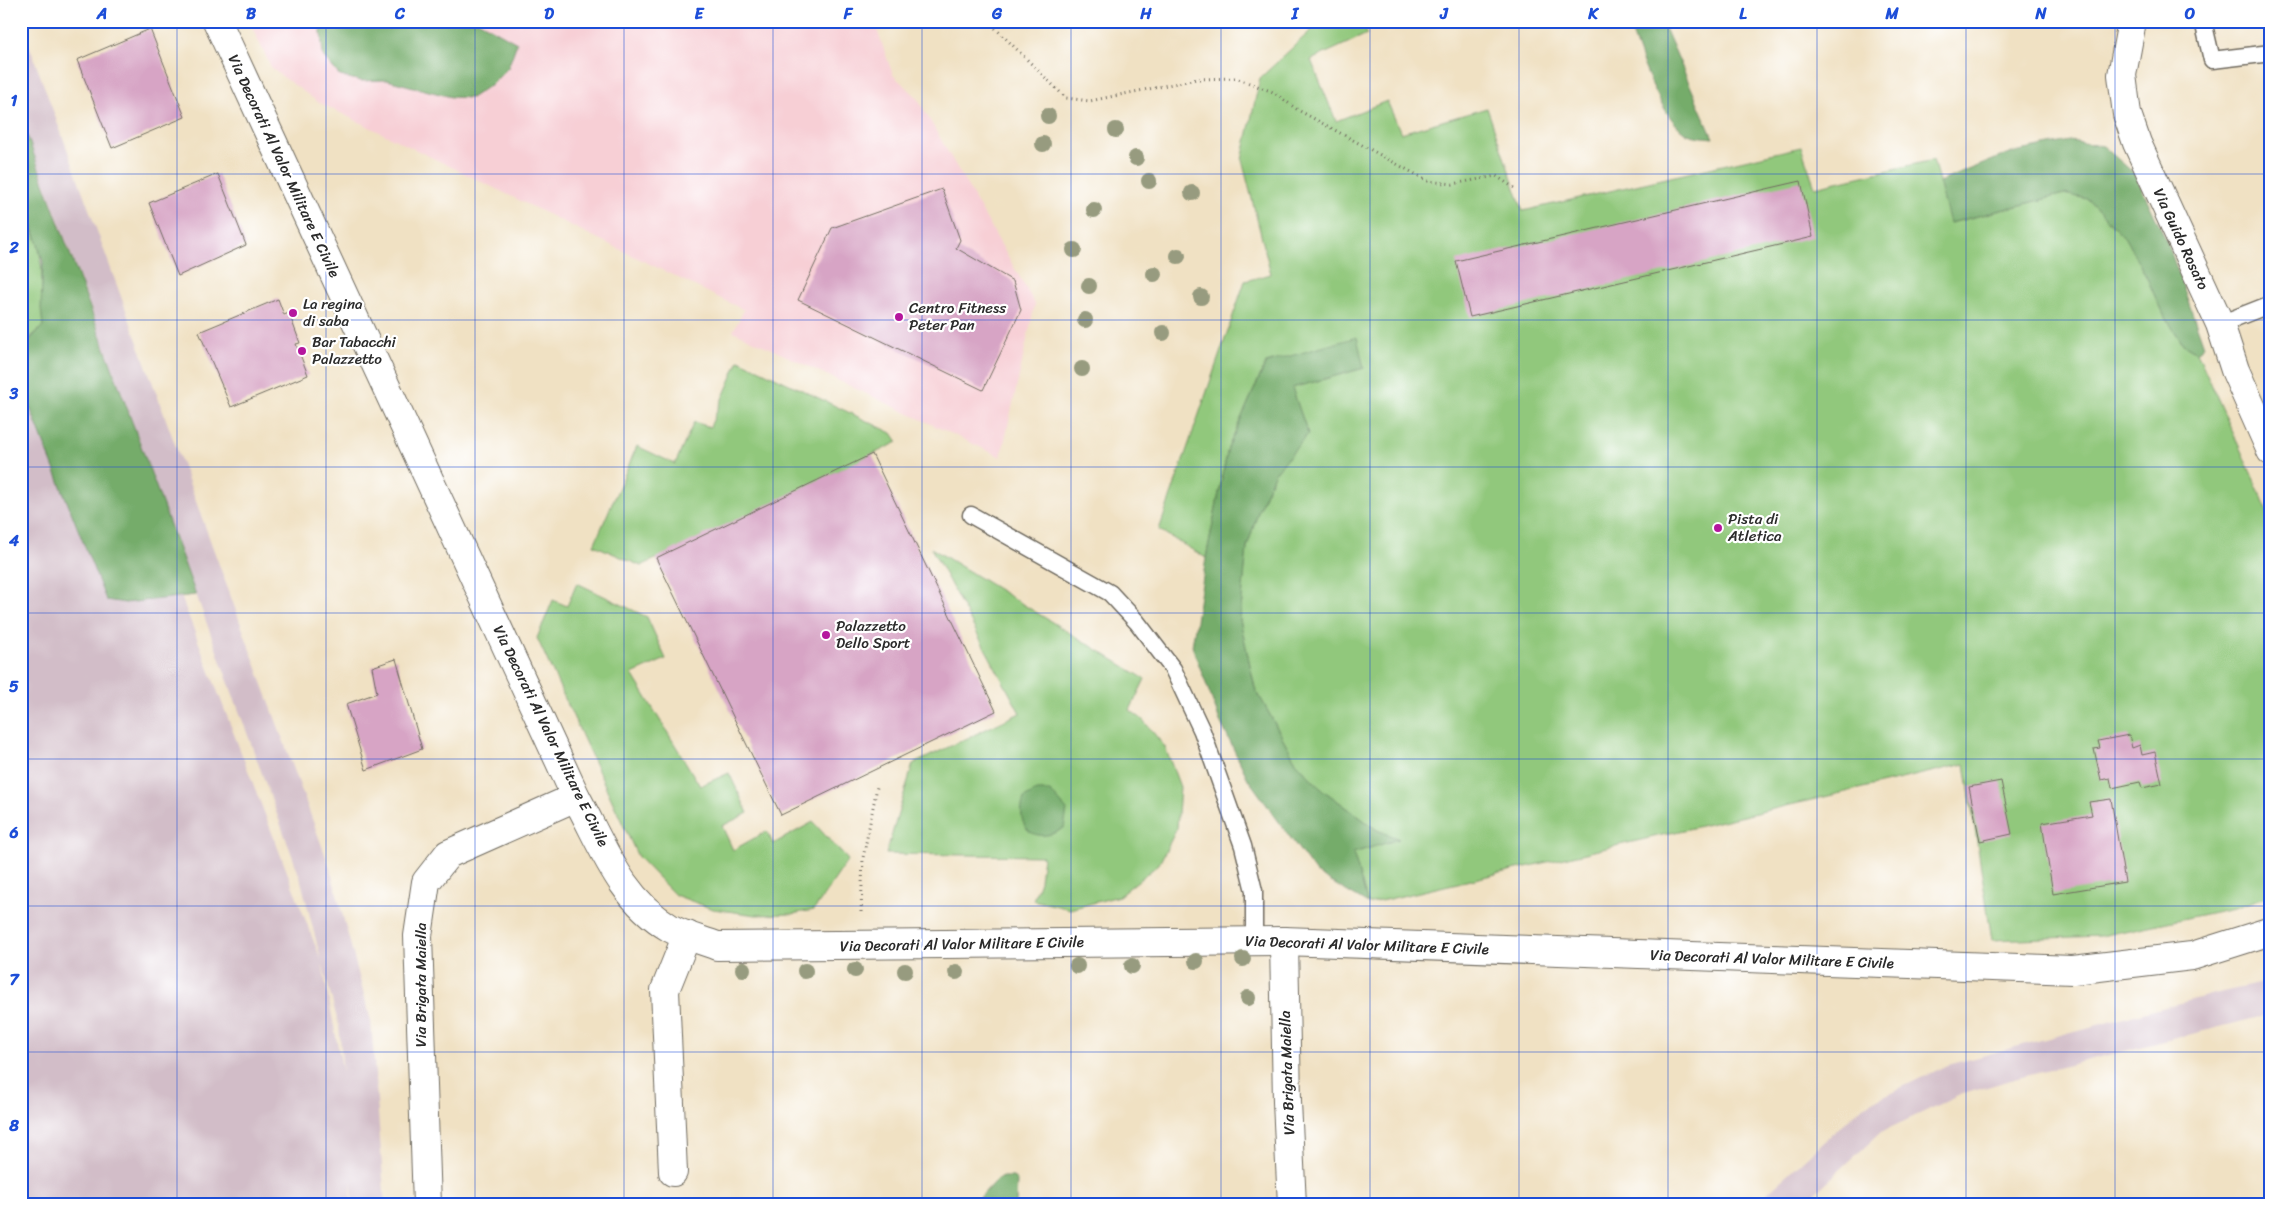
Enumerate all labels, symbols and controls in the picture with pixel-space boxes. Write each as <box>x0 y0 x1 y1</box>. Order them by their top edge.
text: A <box>96 0 107 28</box>
text: B <box>246 0 257 28</box>
text: C <box>394 0 406 28</box>
text: D <box>544 0 554 28</box>
text: E <box>695 0 705 28</box>
text: F <box>843 0 854 28</box>
text: G <box>991 0 1003 28</box>
text: H <box>1139 0 1152 28</box>
text: I <box>1291 0 1300 28</box>
text: J <box>1439 0 1449 28</box>
text: K <box>1587 0 1599 28</box>
text: L <box>1739 0 1747 28</box>
text: M <box>1884 0 1899 28</box>
text: N <box>2034 0 2047 28</box>
text: O <box>2184 0 2196 28</box>
street label: Via Decorati Al Valor Militare E Civile <box>221 50 347 282</box>
text: 1 <box>11 86 18 115</box>
street label: Via Guido Rosato <box>2146 184 2216 295</box>
text: 2 <box>8 233 19 262</box>
place label: La regina di saba <box>303 291 363 334</box>
place label: Centro Fitness Peter Pan <box>909 295 1006 338</box>
marker: La regina di saba <box>287 307 299 319</box>
marker: Centro Fitness Peter Pan <box>893 311 905 323</box>
place label: Bar Tabacchi Palazzetto <box>312 329 397 372</box>
marker: Bar Tabacchi Palazzetto <box>296 345 308 357</box>
text: 3 <box>9 379 19 408</box>
place label: Pista di Atletica <box>1727 506 1782 549</box>
marker: Pista di Atletica <box>1712 522 1724 534</box>
text: 4 <box>8 526 19 555</box>
place label: Palazzetto Dello Sport <box>836 613 911 656</box>
street label: Via Decorati Al Valor Militare E Civile <box>486 621 616 851</box>
marker: Palazzetto Dello Sport <box>820 629 832 641</box>
text: 5 <box>9 672 19 701</box>
text: 6 <box>8 818 19 847</box>
street label: Via Brigata Maiella <box>408 922 434 1047</box>
street label: Via Decorati Al Valor Militare E Civile <box>1245 928 1489 962</box>
street label: Via Decorati Al Valor Militare E Civile <box>840 929 1084 959</box>
street label: Via Decorati Al Valor Militare E Civile <box>1650 942 1894 976</box>
text: 7 <box>9 965 20 994</box>
street label: Via Brigata Maiella <box>1272 1010 1302 1136</box>
text: 8 <box>8 1111 19 1140</box>

